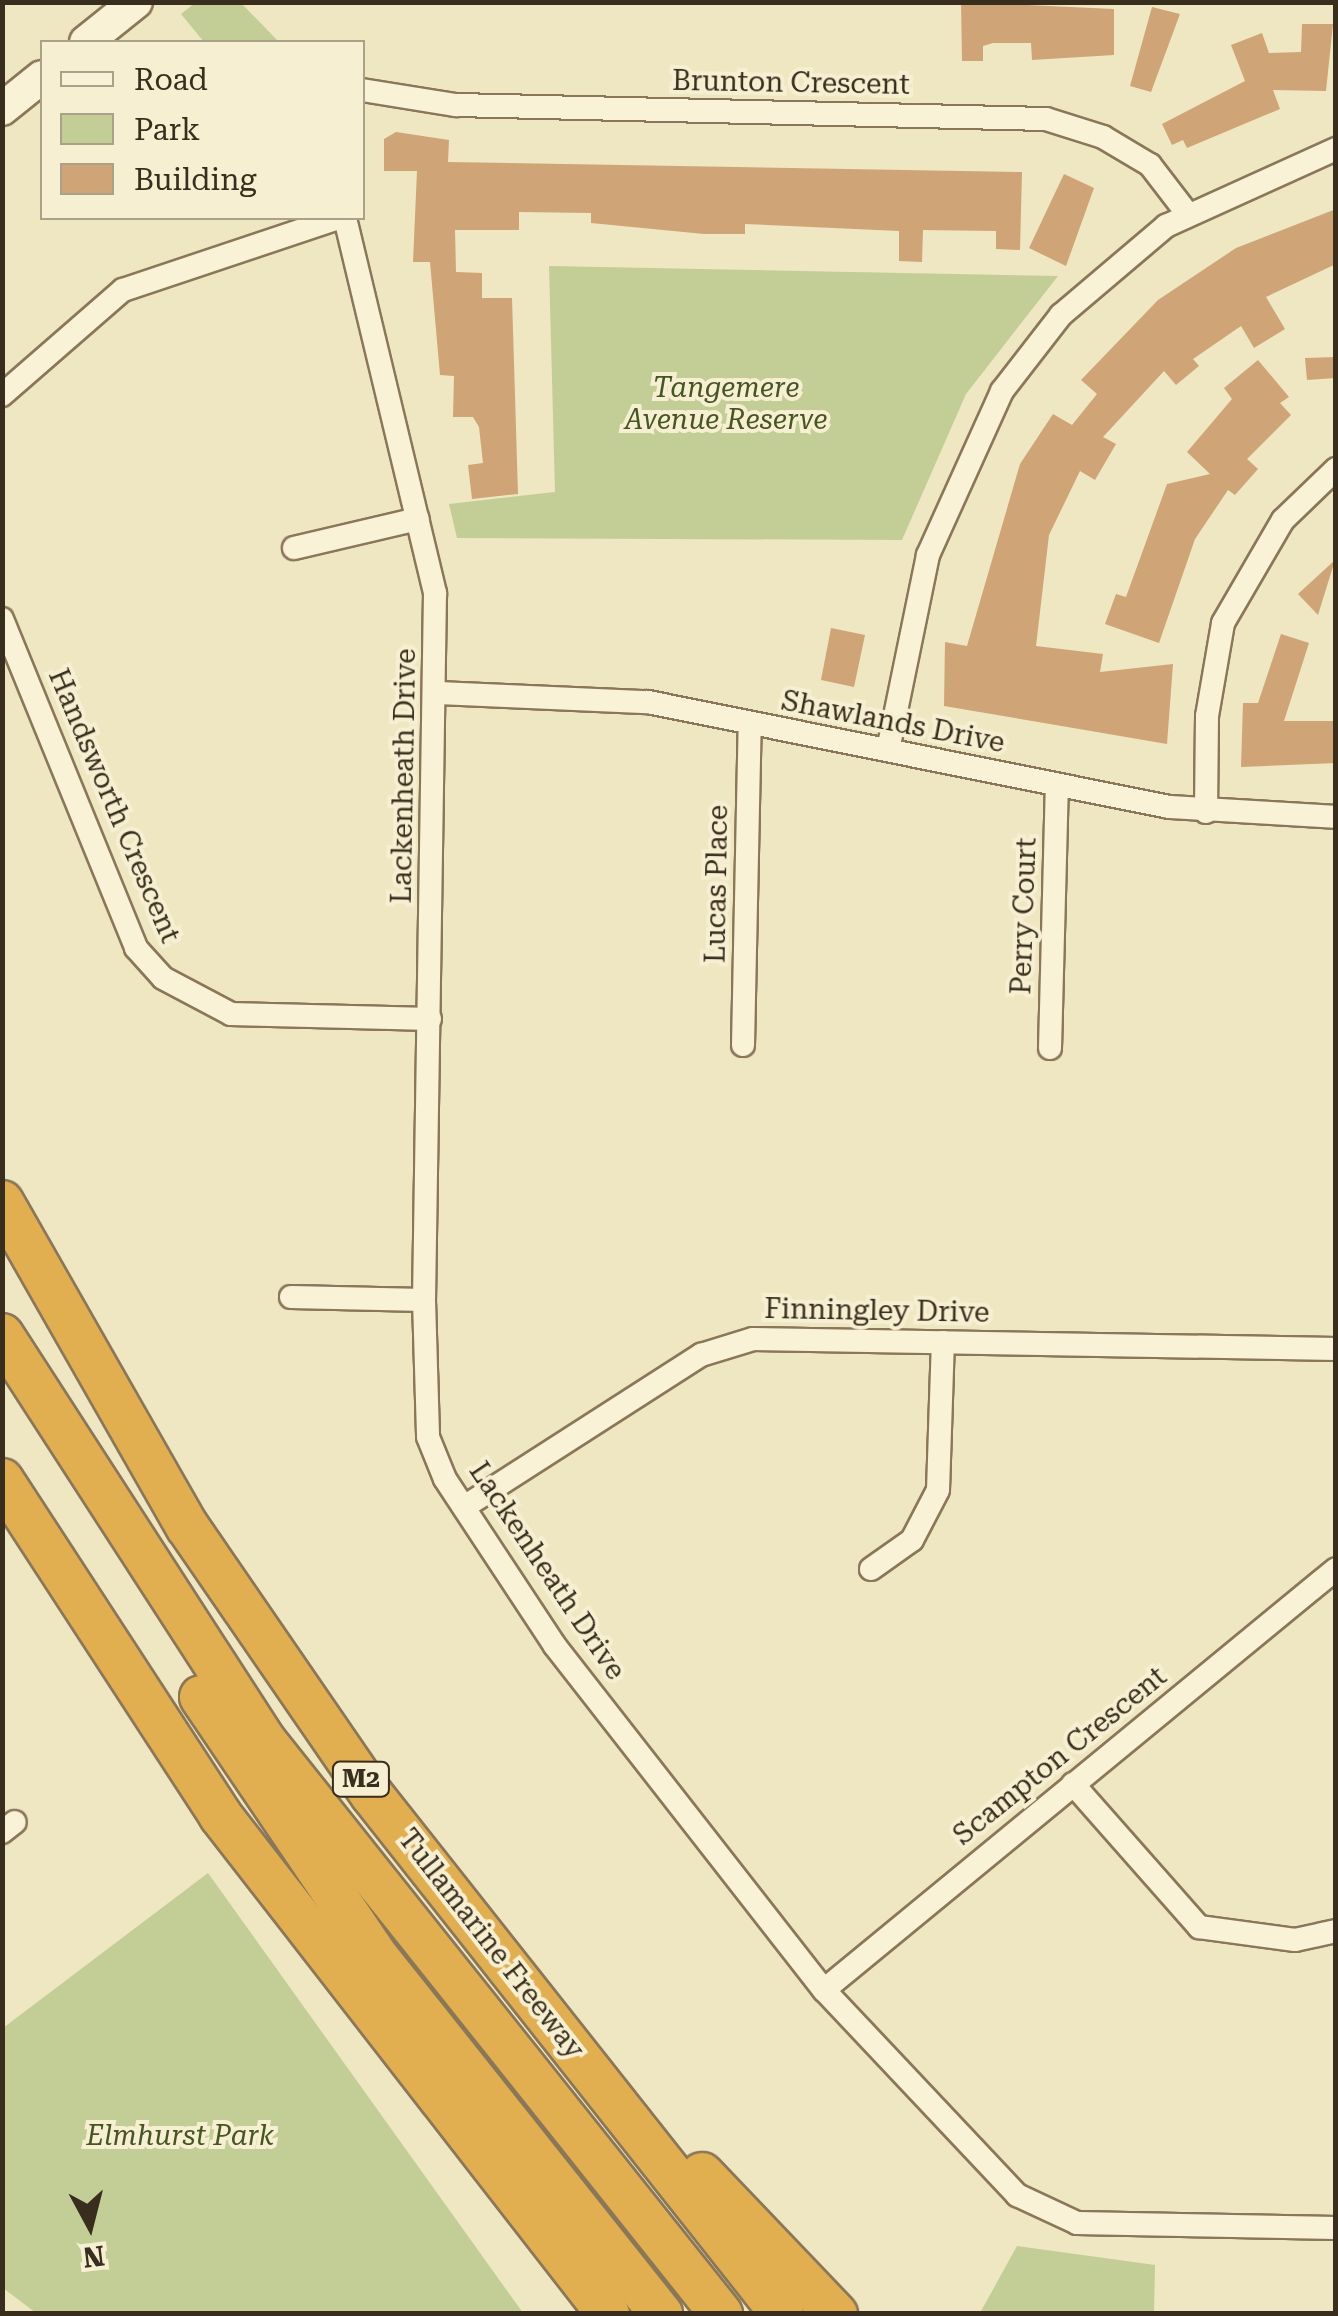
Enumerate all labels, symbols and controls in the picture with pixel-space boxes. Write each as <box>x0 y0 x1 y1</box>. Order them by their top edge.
legend <box>40 40 365 220</box>
text: Road <box>134 62 208 97</box>
street label: Brunton Crescent <box>672 64 910 102</box>
text: Park <box>134 112 200 147</box>
text: Building <box>134 162 257 197</box>
park label: Tangemere Avenue Reserve <box>625 371 827 437</box>
street label: Lackenheath Drive <box>385 648 423 904</box>
street label: Handsworth Crescent <box>41 664 187 948</box>
street label: Shawlands Drive <box>779 684 1007 760</box>
street label: Lucas Place <box>699 805 735 963</box>
street label: Perry Court <box>1004 837 1044 995</box>
street label: Finningley Drive <box>764 1292 990 1330</box>
street label: Lackenheath Drive <box>462 1456 632 1686</box>
street label: Scampton Crescent <box>947 1660 1173 1852</box>
road number: M2 <box>331 1759 391 1799</box>
street label: Tullamarine Freeway <box>391 1822 591 2066</box>
park label: Elmhurst Park <box>86 2119 274 2153</box>
north arrow <box>40 2176 140 2276</box>
text: N <box>81 2239 106 2274</box>

